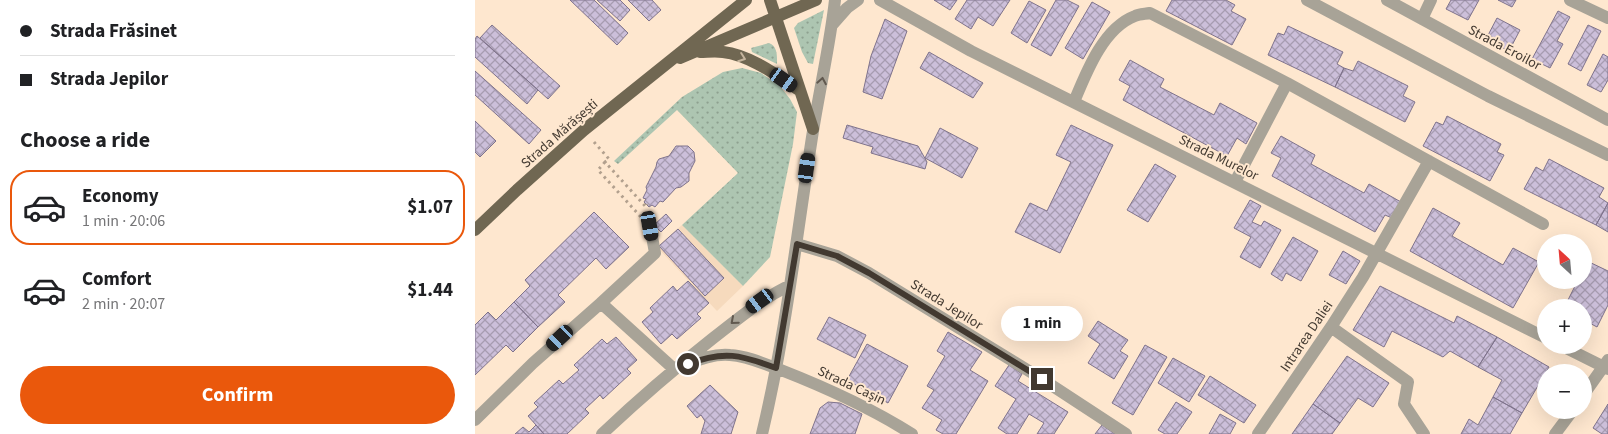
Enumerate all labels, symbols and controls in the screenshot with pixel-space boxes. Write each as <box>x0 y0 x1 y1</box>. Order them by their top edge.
text: Strada Frăsinet <box>50 18 177 45</box>
street label: Strada Eroilor <box>1464 20 1545 76</box>
one-way arrow <box>737 52 746 62</box>
car <box>767 65 800 95</box>
text: Strada Jepilor <box>50 66 168 93</box>
one-way arrow <box>816 77 826 86</box>
street label: Strada Mărășești <box>517 95 603 173</box>
text: Choose a ride <box>20 124 150 156</box>
street label: Strada Murelor <box>1175 130 1262 186</box>
car <box>797 152 816 184</box>
text: Economy <box>82 183 159 210</box>
icon: car <box>22 185 67 230</box>
text: $1.07 <box>407 194 453 221</box>
text: 1 min · 20:06 <box>82 210 165 232</box>
car <box>640 210 659 242</box>
north arrow <box>1537 234 1593 289</box>
map controls <box>1537 234 1592 419</box>
text: Comfort <box>82 266 152 293</box>
icon: car <box>22 268 67 313</box>
street label: Strada Jepilor <box>906 275 987 335</box>
text: $1.44 <box>407 277 453 304</box>
car <box>743 286 776 316</box>
text: 2 min · 20:07 <box>82 293 165 315</box>
street label: Intrarea Daliei <box>1276 297 1338 376</box>
button: + <box>1537 299 1592 354</box>
callout: 1 min <box>1001 306 1083 342</box>
text: 1 min <box>1023 312 1061 334</box>
one-way arrow <box>731 315 740 324</box>
car <box>543 322 576 354</box>
route start <box>677 353 699 375</box>
street label: Strada Cașin <box>814 361 889 410</box>
button: − <box>1537 364 1592 419</box>
button: Confirm <box>20 366 455 424</box>
route end <box>1031 368 1053 390</box>

